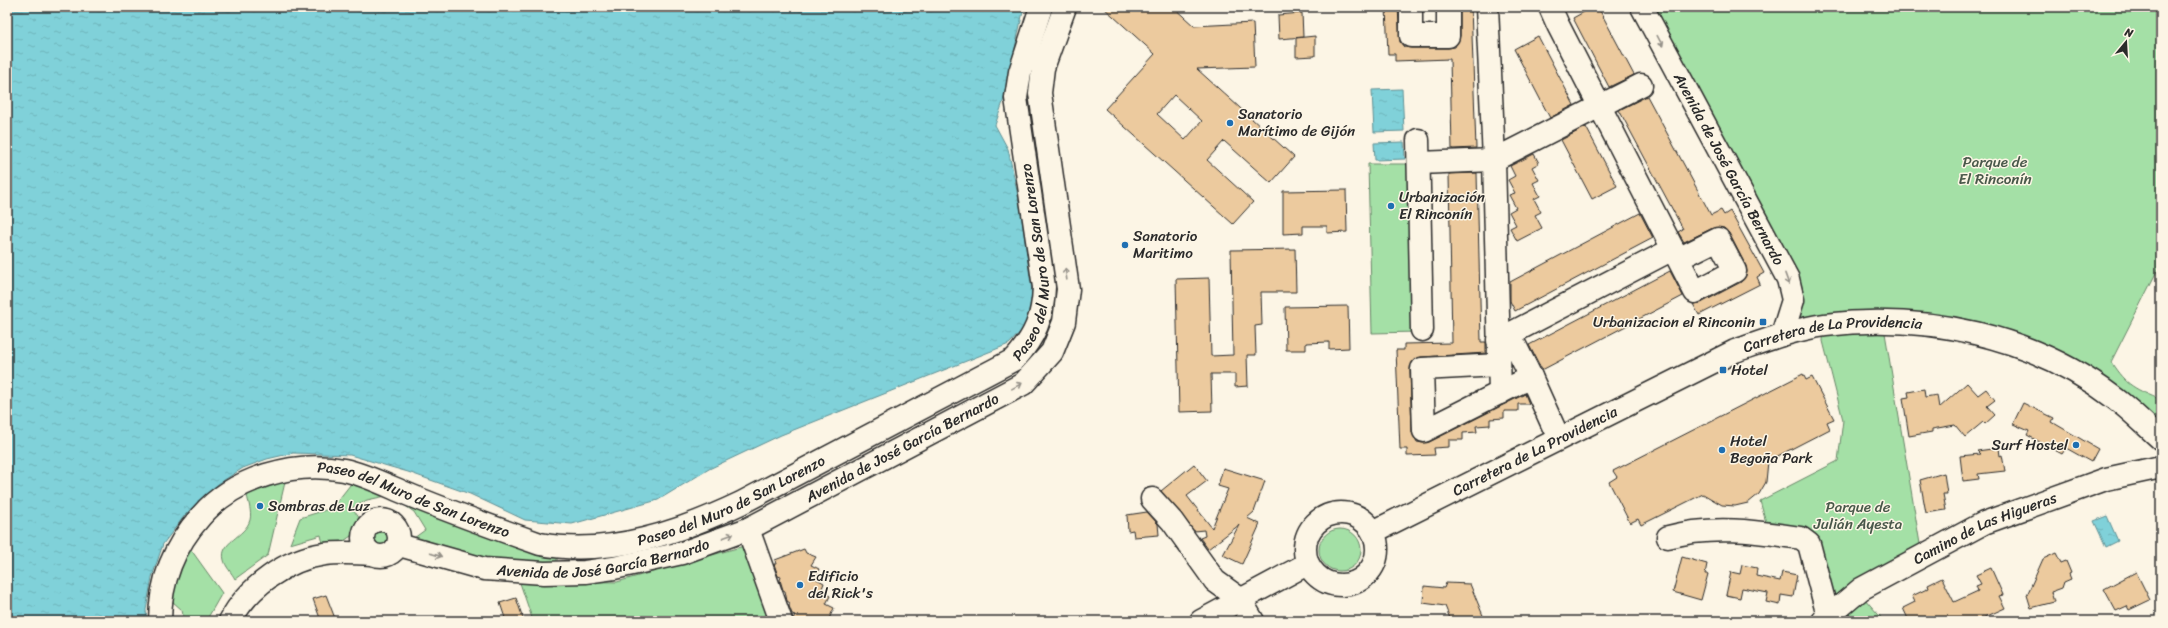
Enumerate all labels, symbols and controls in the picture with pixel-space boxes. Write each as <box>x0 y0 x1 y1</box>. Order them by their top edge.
north arrow <box>2106 22 2146 62</box>
text: N <box>2121 22 2136 43</box>
one-way arrow <box>1657 35 1665 47</box>
street label: Avenida de José García Bernardo <box>1666 67 1792 271</box>
place label: Sanatorio Marítimo de Gijón <box>1238 101 1355 144</box>
marker: Sanatorio Marítimo de Gijón <box>1225 118 1235 128</box>
park label: Parque de El Rinconín <box>1958 149 2032 192</box>
street label: Paseo del Muro de San Lorenzo <box>1005 161 1057 367</box>
place label: Urbanización El Rinconín <box>1399 184 1485 227</box>
marker: Urbanización El Rinconín <box>1386 201 1396 211</box>
place label: Sanatorio Maritimo <box>1133 223 1198 266</box>
marker: Sanatorio Maritimo <box>1120 240 1130 250</box>
one-way arrow <box>1062 268 1070 281</box>
one-way arrow <box>1784 273 1792 285</box>
place label: Urbanizacion el Rinconin <box>1593 309 1755 335</box>
street label: Carretera de La Providencia <box>1739 309 1924 360</box>
marker: Urbanizacion el Rinconin <box>1758 317 1768 327</box>
place label: Hotel <box>1731 357 1769 383</box>
marker: Hotel <box>1718 365 1728 375</box>
one-way arrow <box>1011 382 1023 390</box>
street label: Avenida de José García Bernardo <box>800 386 1004 510</box>
street label: Carretera de La Providencia <box>1448 399 1622 503</box>
place label: Hotel Begoña Park <box>1730 428 1813 471</box>
place label: Surf Hostel <box>1992 432 2069 458</box>
marker: Surf Hostel <box>2071 440 2081 450</box>
marker: Hotel Begoña Park <box>1717 445 1727 455</box>
street label: Paseo del Muro de San Lorenzo <box>635 448 830 553</box>
street label: Paseo del Muro de San Lorenzo <box>317 454 514 545</box>
street label: Camino de Las Higueras <box>1908 485 2060 572</box>
place label: Sombras de Luz <box>268 493 371 519</box>
park label: Parque de Julián Ayesta <box>1813 494 1903 537</box>
marker: Sombras de Luz <box>255 501 265 511</box>
street label: Avenida de José García Bernardo <box>495 531 714 586</box>
one-way arrow <box>721 532 733 540</box>
one-way arrow <box>430 552 443 559</box>
place label: Edificio del Rick's <box>808 563 873 606</box>
marker: Edificio del Rick's <box>795 580 805 590</box>

